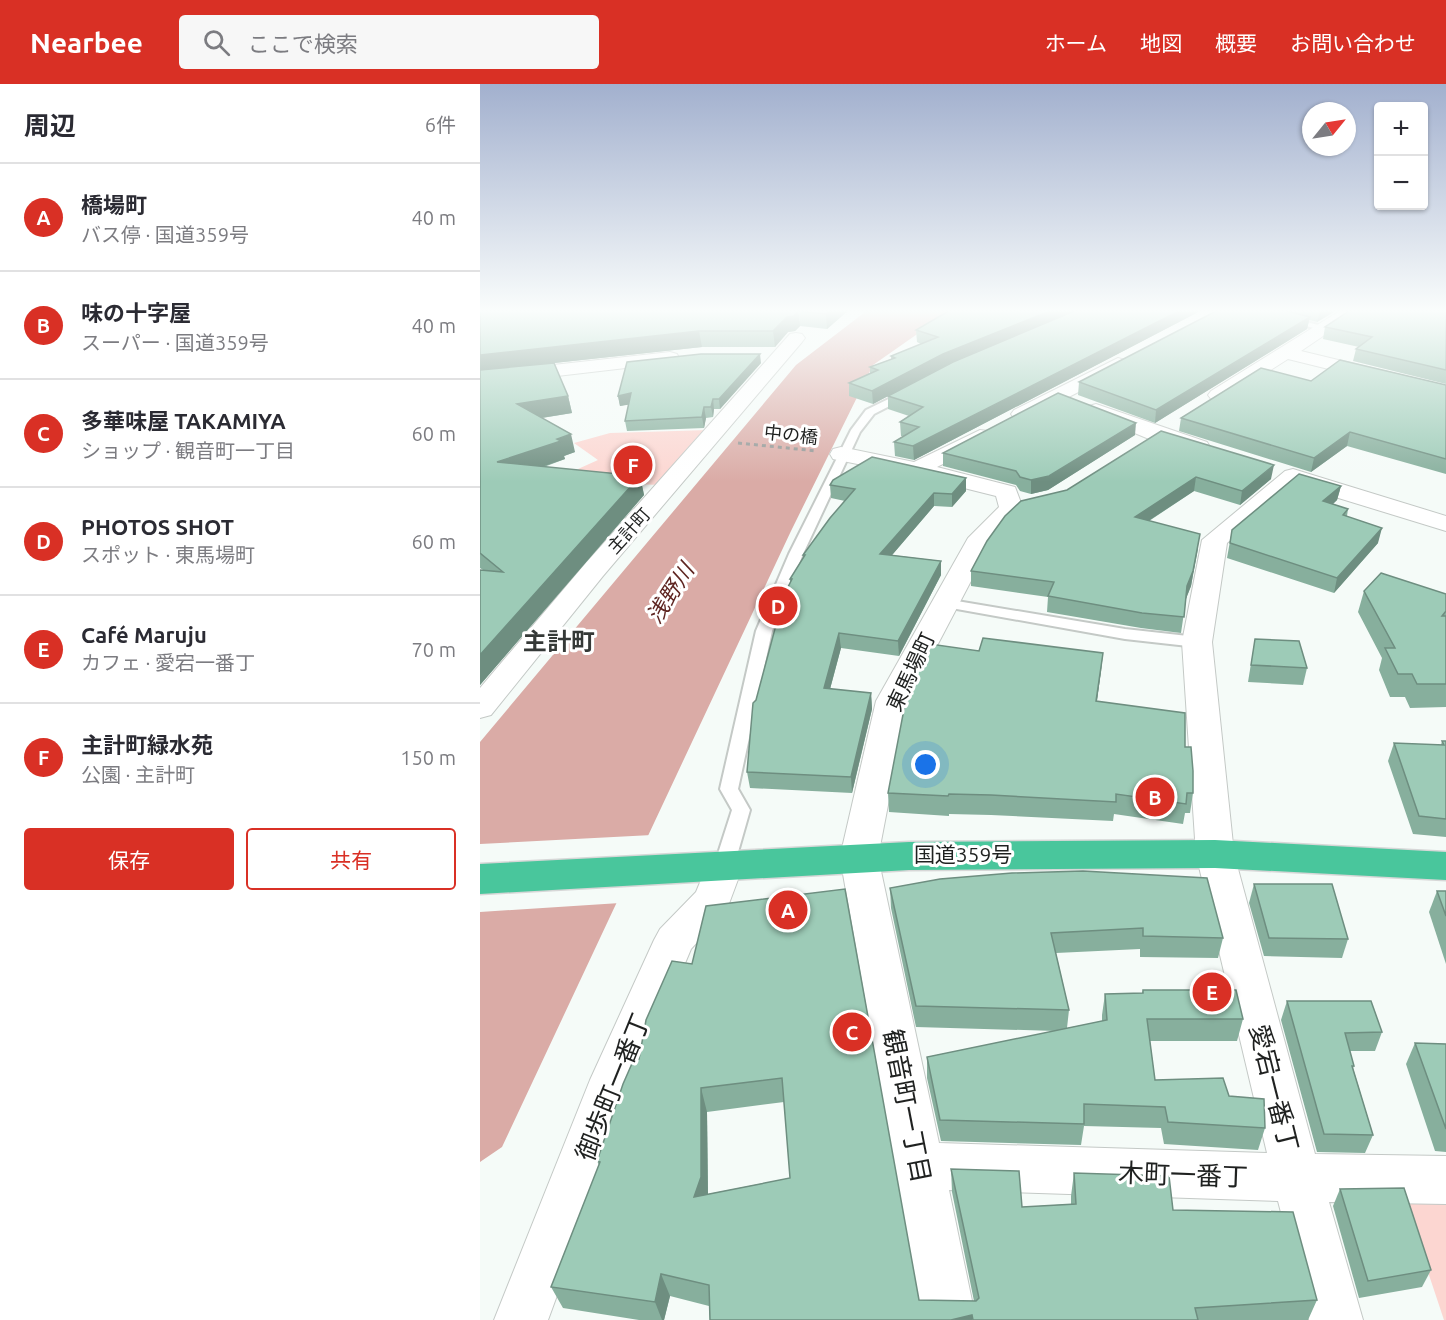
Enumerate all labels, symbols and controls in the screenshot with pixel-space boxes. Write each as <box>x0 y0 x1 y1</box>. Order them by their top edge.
search box <box>179 15 599 69</box>
icon: search <box>200 26 233 59</box>
text: Nearbee <box>30 27 143 58</box>
text: ここで検索 <box>248 31 358 56</box>
text: ホーム <box>1045 31 1107 55</box>
text: 地図 <box>1140 31 1182 55</box>
text: 概要 <box>1215 31 1257 55</box>
text: お問い合わせ <box>1290 31 1416 55</box>
north arrow <box>1302 102 1356 156</box>
map controls <box>1374 102 1428 210</box>
button: + <box>1374 102 1428 156</box>
text: 周辺 <box>24 111 76 140</box>
text: 6件 <box>425 113 456 136</box>
button: − <box>1374 156 1428 210</box>
text: 橋場町 <box>81 192 147 217</box>
text: A <box>36 206 51 229</box>
text: 40 m <box>412 206 456 229</box>
text: バス停 · 国道359号 <box>81 223 249 246</box>
text: 味の十字屋 <box>81 300 191 325</box>
text: B <box>37 314 50 337</box>
text: 40 m <box>412 314 456 337</box>
text: スーパー · 国道359号 <box>81 331 269 354</box>
text: 多華味屋 TAKAMIYA <box>81 408 286 433</box>
street label: 中の橋 <box>763 421 819 447</box>
text: C <box>37 422 50 445</box>
text: 60 m <box>412 422 456 445</box>
text: ショップ · 観音町一丁目 <box>81 439 295 462</box>
pin: F <box>614 442 652 488</box>
street label: 主計町 <box>603 504 654 557</box>
text: PHOTOS SHOT <box>81 514 234 539</box>
text: D <box>36 530 51 553</box>
text: 60 m <box>412 530 456 553</box>
text: スポット · 東馬場町 <box>81 543 255 566</box>
water label: 浅野川 <box>641 557 699 627</box>
pin: D <box>758 584 798 628</box>
text: Café Maruju <box>81 622 207 647</box>
district label: 主計町 <box>523 628 595 655</box>
street label: 東馬場町 <box>881 628 939 715</box>
text: E <box>38 638 49 661</box>
text: 70 m <box>412 638 456 661</box>
text: カフェ · 愛宕一番丁 <box>81 651 255 674</box>
text: 主計町緑水苑 <box>81 732 213 757</box>
text: F <box>38 746 49 769</box>
text: 150 m <box>400 746 456 769</box>
your location <box>911 750 940 779</box>
text: 公園 · 主計町 <box>81 763 195 786</box>
pin: B <box>1136 774 1174 820</box>
button: 保存 <box>24 828 234 890</box>
button: 共有 <box>246 828 456 890</box>
street label: 国道359号 <box>914 842 1012 866</box>
pin: A <box>768 888 808 932</box>
pin: E <box>1192 970 1232 1014</box>
street label: 御歩町一番丁 <box>570 1009 655 1165</box>
pin: C <box>832 1010 872 1054</box>
street label: 愛宕一番丁 <box>1245 1021 1304 1154</box>
street label: 観音町一丁目 <box>878 1027 937 1185</box>
street label: 木町一番丁 <box>1118 1158 1248 1191</box>

